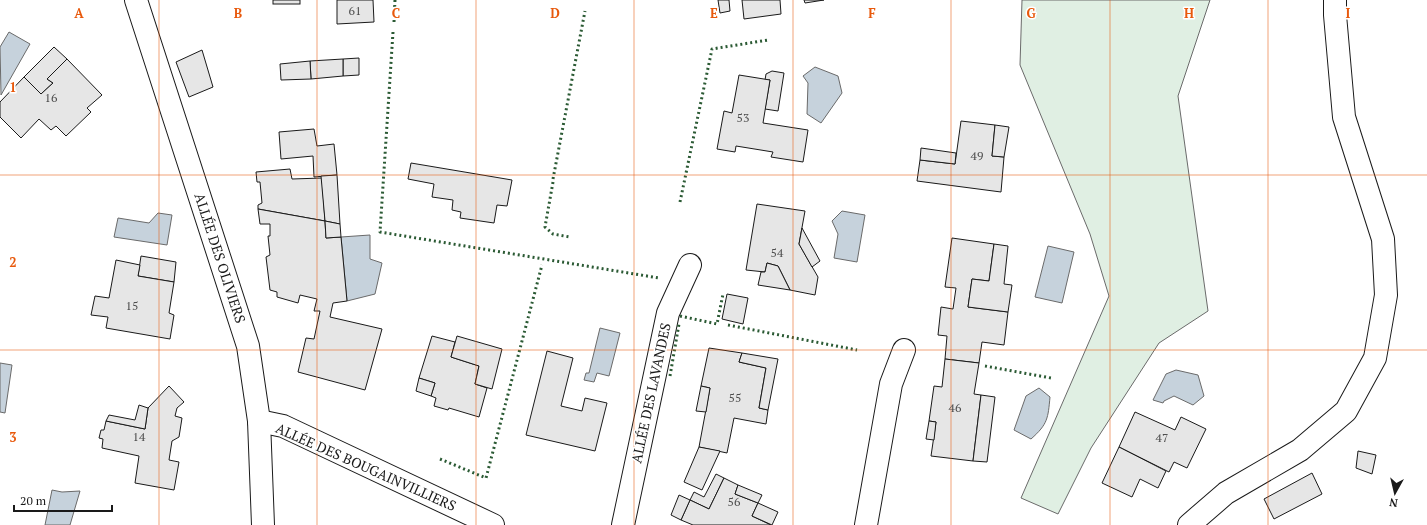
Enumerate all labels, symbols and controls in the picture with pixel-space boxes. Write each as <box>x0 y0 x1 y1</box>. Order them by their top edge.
house number: 61 <box>349 3 361 18</box>
text: A <box>74 4 84 22</box>
text: B <box>234 4 242 22</box>
text: C <box>392 4 400 22</box>
text: D <box>550 4 560 22</box>
text: E <box>710 4 718 22</box>
text: F <box>868 4 876 22</box>
text: G <box>1026 4 1036 22</box>
text: H <box>1184 4 1194 22</box>
text: I <box>1346 4 1351 22</box>
text: 1 <box>9 78 17 96</box>
house number: 16 <box>45 90 58 105</box>
house number: 53 <box>737 110 749 125</box>
house number: 49 <box>971 148 983 163</box>
street label: ALLÉE DES OLIVIERS <box>190 190 250 325</box>
house number: 54 <box>771 245 784 260</box>
text: 2 <box>9 253 17 271</box>
house number: 15 <box>126 298 138 313</box>
street label: ALLÉE DES LAVANDES <box>626 321 675 465</box>
house number: 55 <box>729 390 741 405</box>
house number: 46 <box>949 400 962 415</box>
street label: ALLÉE DES BOUGAINVILLIERS <box>273 418 459 515</box>
text: 3 <box>9 428 17 446</box>
house number: 14 <box>133 429 146 444</box>
house number: 47 <box>1156 430 1168 445</box>
north arrow <box>1375 473 1415 513</box>
scale bar <box>14 487 112 513</box>
text: 20 m <box>20 493 47 508</box>
house number: 56 <box>728 494 741 509</box>
text: N <box>1388 495 1399 510</box>

